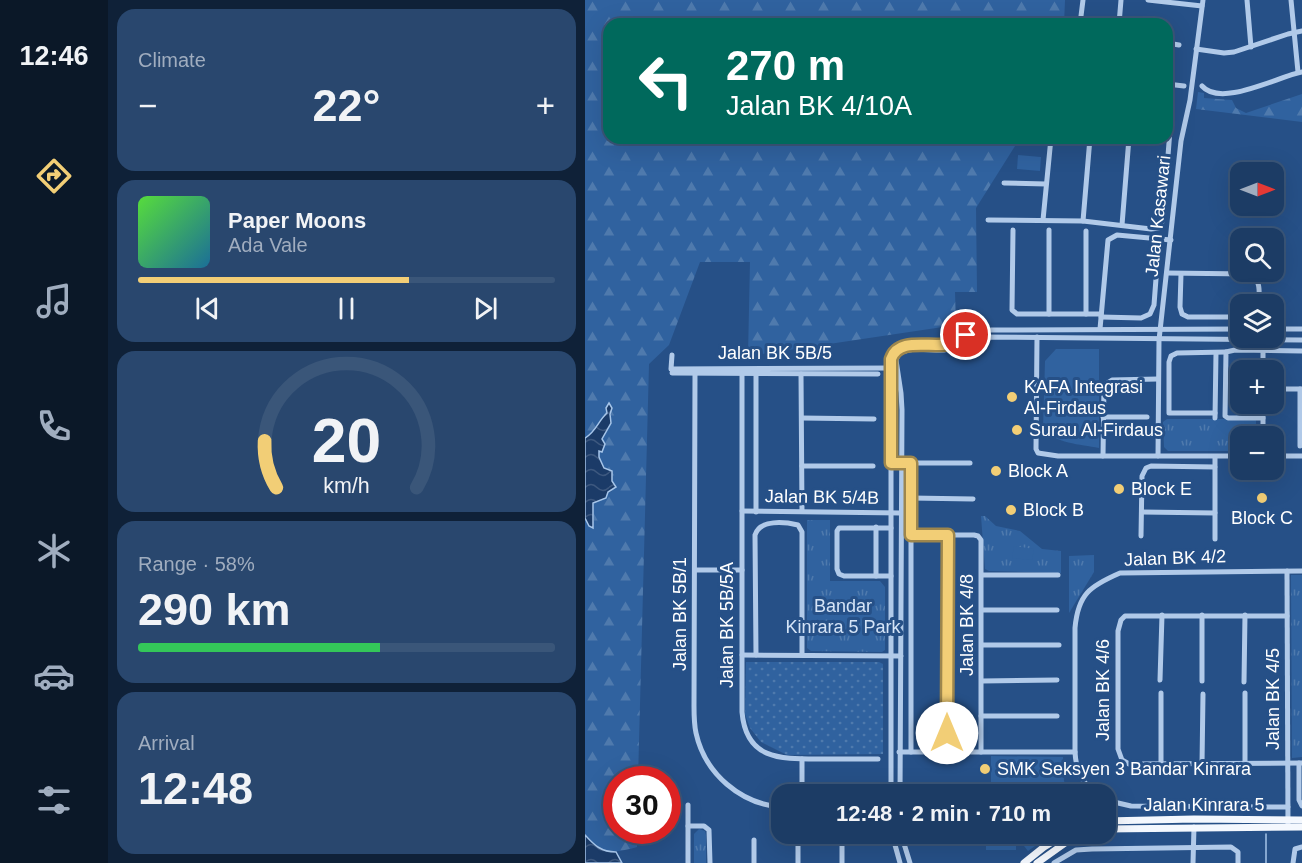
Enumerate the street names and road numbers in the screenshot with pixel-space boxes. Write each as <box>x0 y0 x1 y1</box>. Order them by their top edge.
street label: Jalan Kasawari <box>1142 154 1174 278</box>
street label: Jalan BK 5B/5 <box>718 343 832 363</box>
street label: Jalan BK 5/4B <box>765 486 879 508</box>
street label: Jalan BK 4/2 <box>1124 546 1226 570</box>
street label: Jalan BK 5B/1 <box>670 557 690 671</box>
street label: Jalan BK 5B/5A <box>717 562 737 688</box>
street label: Jalan BK 4/8 <box>957 574 977 676</box>
street label: Jalan BK 4/6 <box>1093 639 1113 741</box>
street label: Jalan BK 4/5 <box>1263 648 1283 750</box>
street label: Jalan Kinrara 5 <box>1143 795 1265 815</box>

